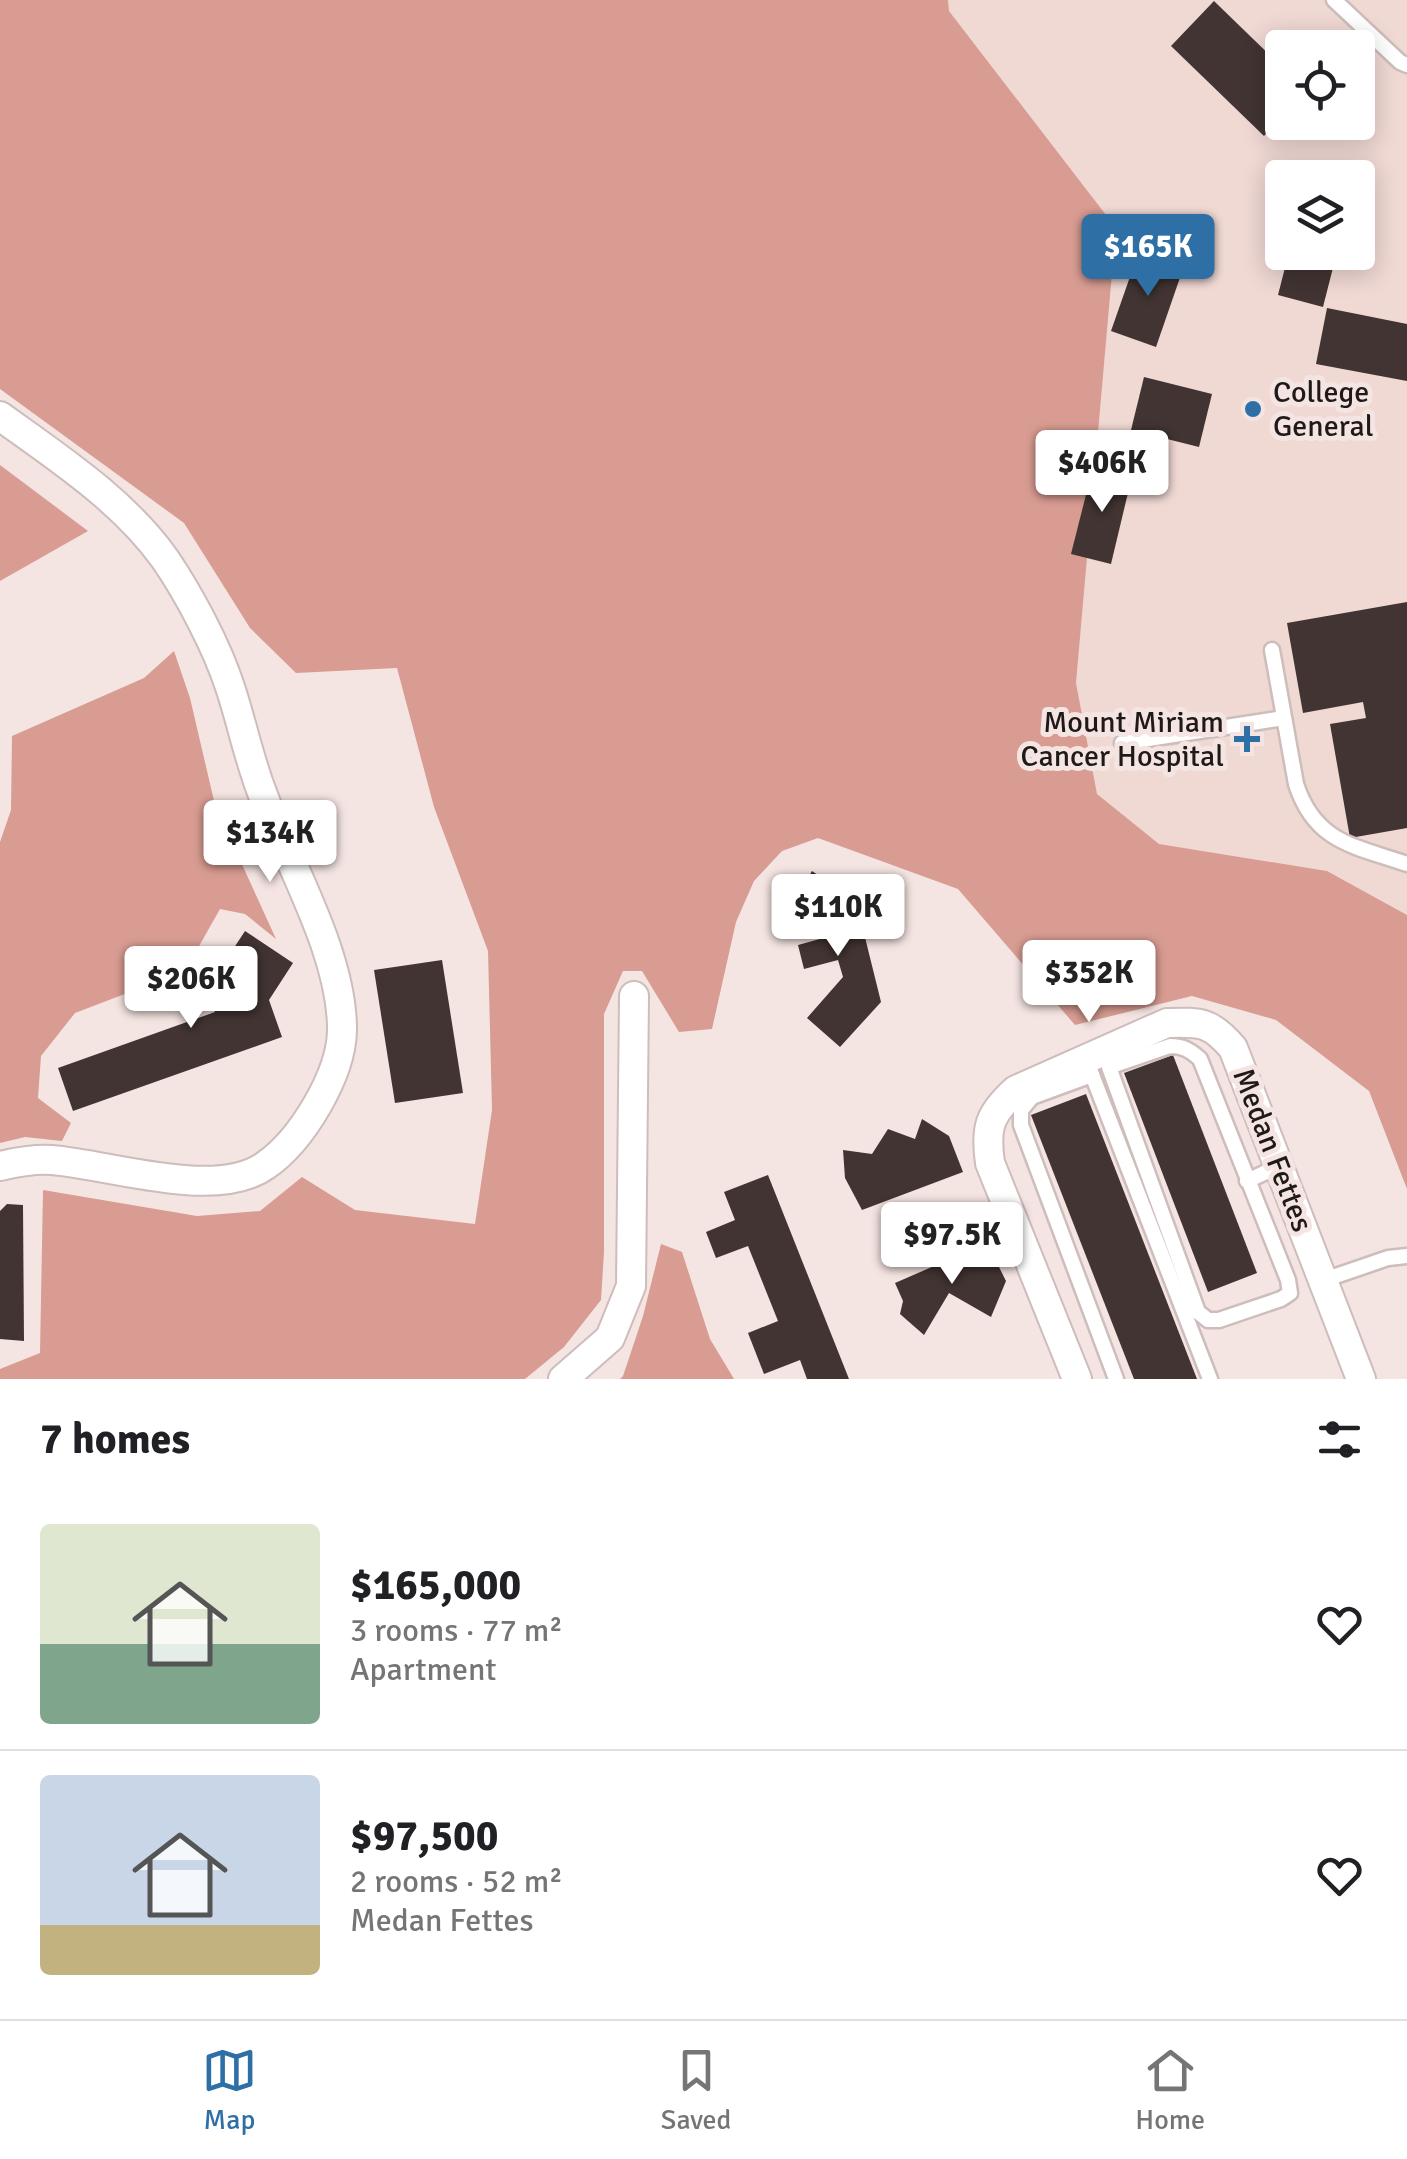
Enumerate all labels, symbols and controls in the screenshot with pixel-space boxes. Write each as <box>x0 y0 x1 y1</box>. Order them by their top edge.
map controls <box>1265 30 1375 270</box>
button: locate <box>1265 30 1375 140</box>
button: layers <box>1265 160 1375 270</box>
pin: $165K <box>1078 214 1218 299</box>
text: $165K <box>1104 227 1192 266</box>
place label: College General <box>1273 374 1374 445</box>
marker: College General <box>1242 398 1264 420</box>
pin: $406K <box>1032 430 1172 515</box>
text: $406K <box>1058 443 1146 482</box>
place label: Mount Miriam Cancer Hospital <box>1021 704 1224 775</box>
marker: Mount Miriam Cancer Hospital <box>1234 726 1260 752</box>
pin: $134K <box>200 800 340 885</box>
text: $134K <box>226 813 314 852</box>
pin: $110K <box>768 874 908 959</box>
text: $110K <box>794 887 882 926</box>
pin: $352K <box>1019 940 1159 1025</box>
pin: $206K <box>121 946 261 1031</box>
text: $352K <box>1045 953 1133 992</box>
text: $206K <box>147 959 235 998</box>
street label: Medan Fettes <box>1224 1063 1321 1237</box>
pin: $97.5K <box>871 1202 1033 1287</box>
text: $97.5K <box>903 1215 1001 1254</box>
icon: filters <box>1312 1412 1367 1467</box>
text: 7 homes <box>40 1414 190 1465</box>
text: $165,000 <box>350 1560 521 1611</box>
icon: home <box>120 1564 240 1684</box>
icon: heart <box>1312 1597 1367 1652</box>
text: 3 rooms · 77 m² <box>350 1611 563 1650</box>
text: Apartment <box>350 1650 497 1689</box>
text: $97,500 <box>350 1811 498 1862</box>
icon: home <box>120 1815 240 1935</box>
icon: heart <box>1312 1848 1367 1903</box>
text: 2 rooms · 52 m² <box>350 1862 563 1901</box>
text: Medan Fettes <box>350 1901 533 1940</box>
tab: Map <box>202 2043 257 2137</box>
tab: Saved <box>661 2043 731 2137</box>
tab: Home <box>1135 2043 1205 2137</box>

